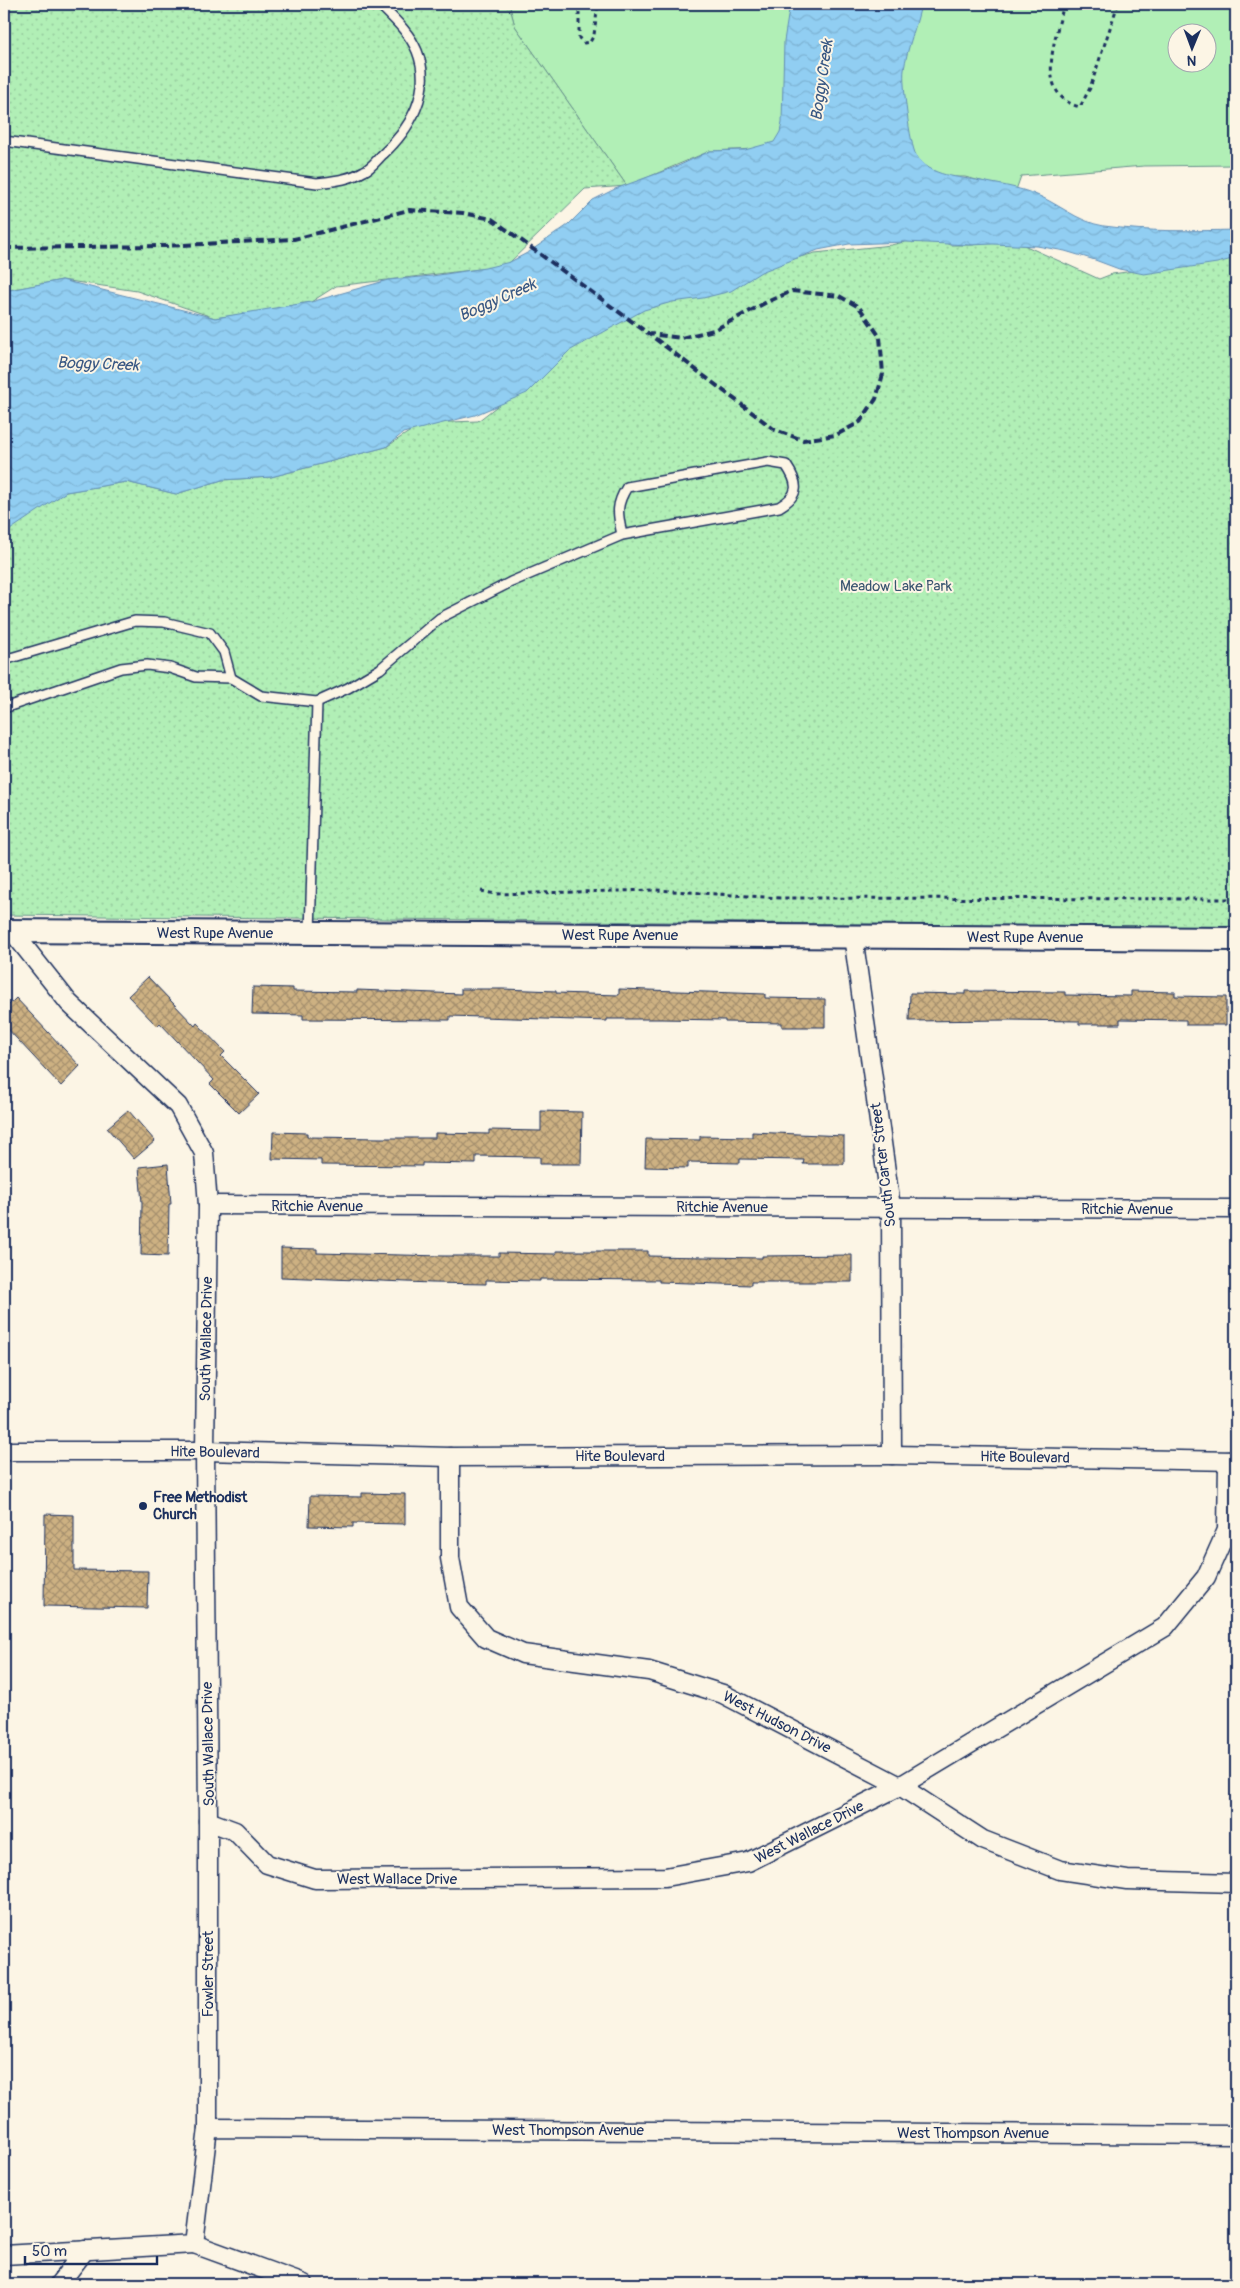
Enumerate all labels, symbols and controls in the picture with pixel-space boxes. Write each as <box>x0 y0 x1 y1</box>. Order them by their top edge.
north arrow <box>1168 22 1218 72</box>
water label: Boggy Creek <box>806 37 838 122</box>
text: N <box>1187 52 1197 69</box>
water label: Boggy Creek <box>456 274 540 326</box>
water label: Boggy Creek <box>57 353 140 375</box>
park label: Meadow Lake Park <box>840 577 953 596</box>
street label: West Rupe Avenue <box>157 924 274 943</box>
street label: West Rupe Avenue <box>562 926 679 945</box>
street label: West Rupe Avenue <box>967 928 1084 947</box>
street label: South Carter Street <box>866 1101 901 1228</box>
street label: Ritchie Avenue <box>271 1197 363 1216</box>
street label: Ritchie Avenue <box>676 1198 768 1217</box>
street label: Ritchie Avenue <box>1081 1200 1173 1219</box>
street label: South Wallace Drive <box>196 1276 217 1402</box>
street label: Hite Boulevard <box>170 1442 260 1463</box>
street label: Hite Boulevard <box>575 1447 665 1466</box>
street label: Hite Boulevard <box>980 1447 1070 1468</box>
place label: Free Methodist Church <box>153 1488 248 1524</box>
marker: Free Methodist Church <box>137 1500 149 1512</box>
street label: South Wallace Drive <box>198 1681 219 1807</box>
street label: West Hudson Drive <box>719 1687 835 1758</box>
street label: West Wallace Drive <box>751 1796 868 1868</box>
street label: West Wallace Drive <box>337 1870 458 1889</box>
street label: Fowler Street <box>199 1930 218 2017</box>
street label: West Thompson Avenue <box>492 2121 645 2140</box>
street label: West Thompson Avenue <box>897 2124 1050 2143</box>
scale bar <box>25 2233 158 2265</box>
text: 50 m <box>32 2242 67 2261</box>

